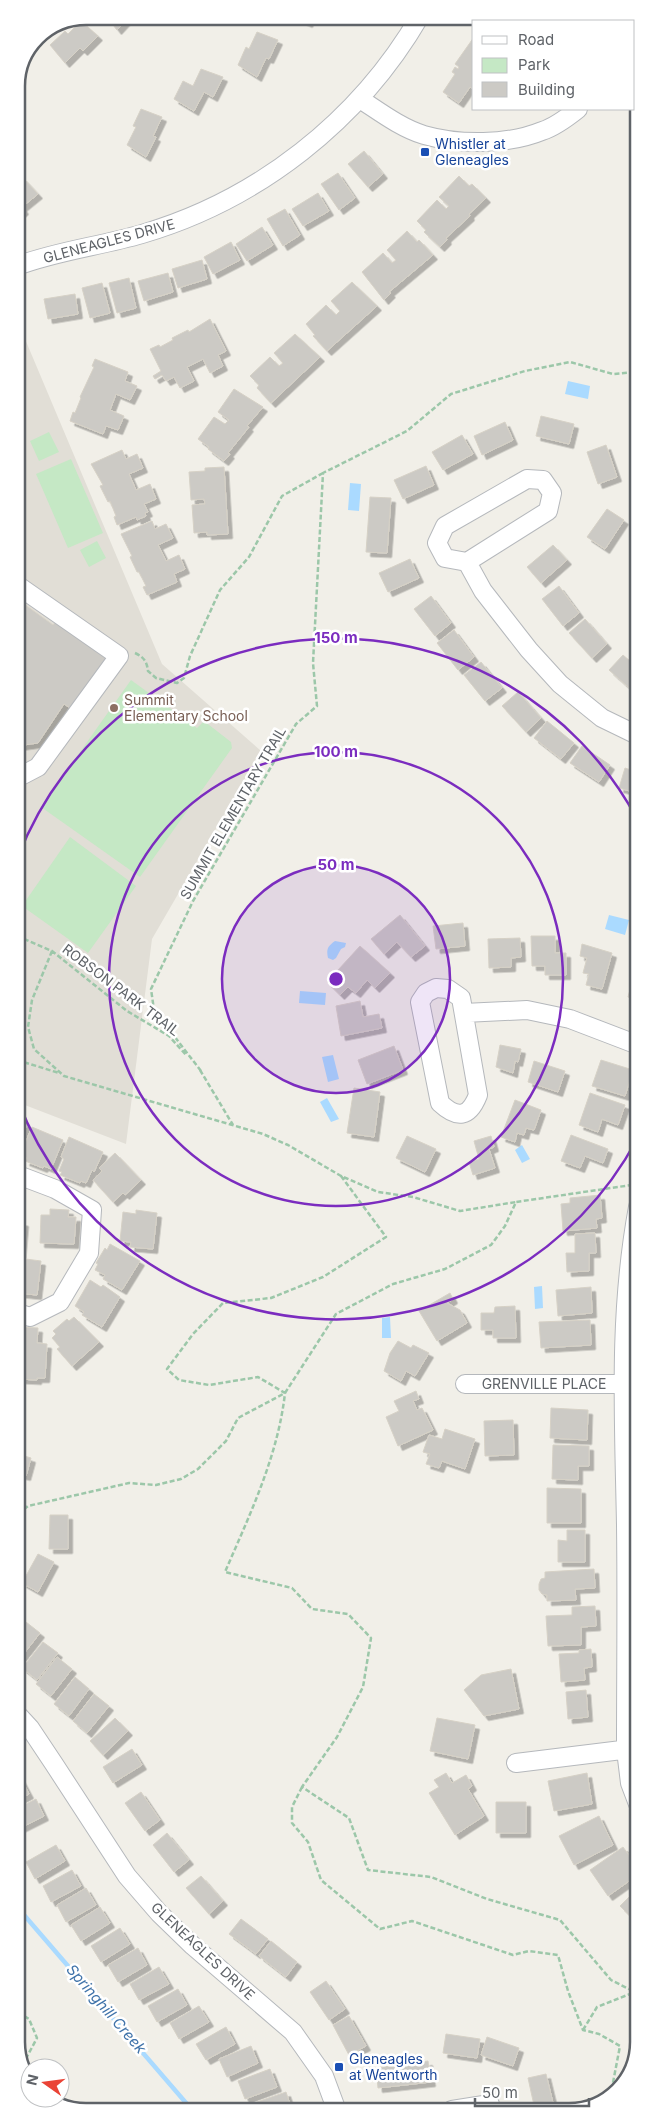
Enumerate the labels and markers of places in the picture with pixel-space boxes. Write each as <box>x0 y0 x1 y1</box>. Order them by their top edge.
place label: Whistler at Gleneagles <box>435 135 509 168</box>
marker: Whistler at Gleneagles <box>419 146 431 158</box>
place label: Summit Elementary School <box>124 691 248 724</box>
marker: Summit Elementary School <box>108 702 120 714</box>
centre of rings <box>327 970 345 988</box>
place label: Gleneagles at Wentworth <box>349 2050 438 2083</box>
marker: Gleneagles at Wentworth <box>333 2061 345 2073</box>

